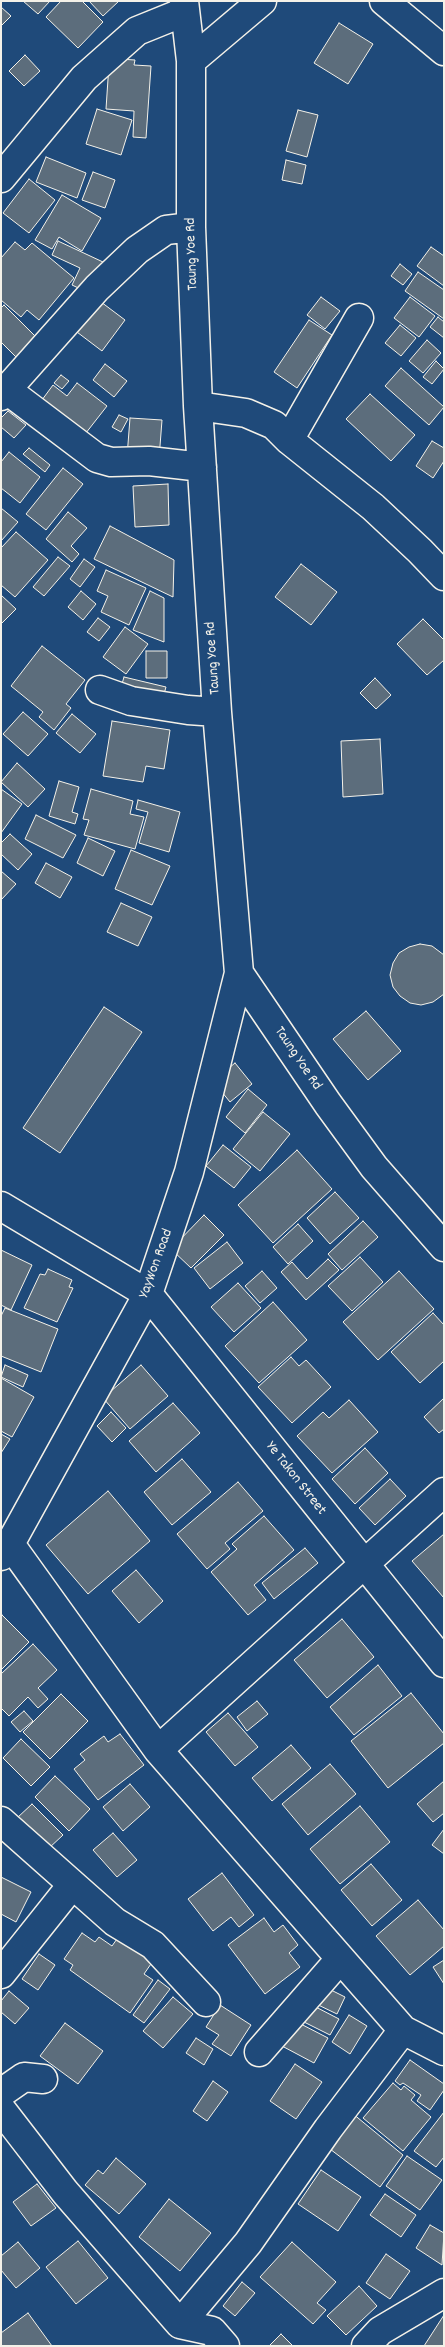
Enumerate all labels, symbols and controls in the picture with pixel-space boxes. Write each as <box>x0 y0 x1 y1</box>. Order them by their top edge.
street label: Taung Yoe Rd <box>183 217 203 291</box>
street label: Taung Yoe Rd <box>202 621 226 695</box>
street label: Taung Yoe Rd <box>269 1024 325 1094</box>
street label: YayWon Road <box>136 1227 178 1301</box>
street label: Ye Takon Street <box>261 1439 329 1519</box>

